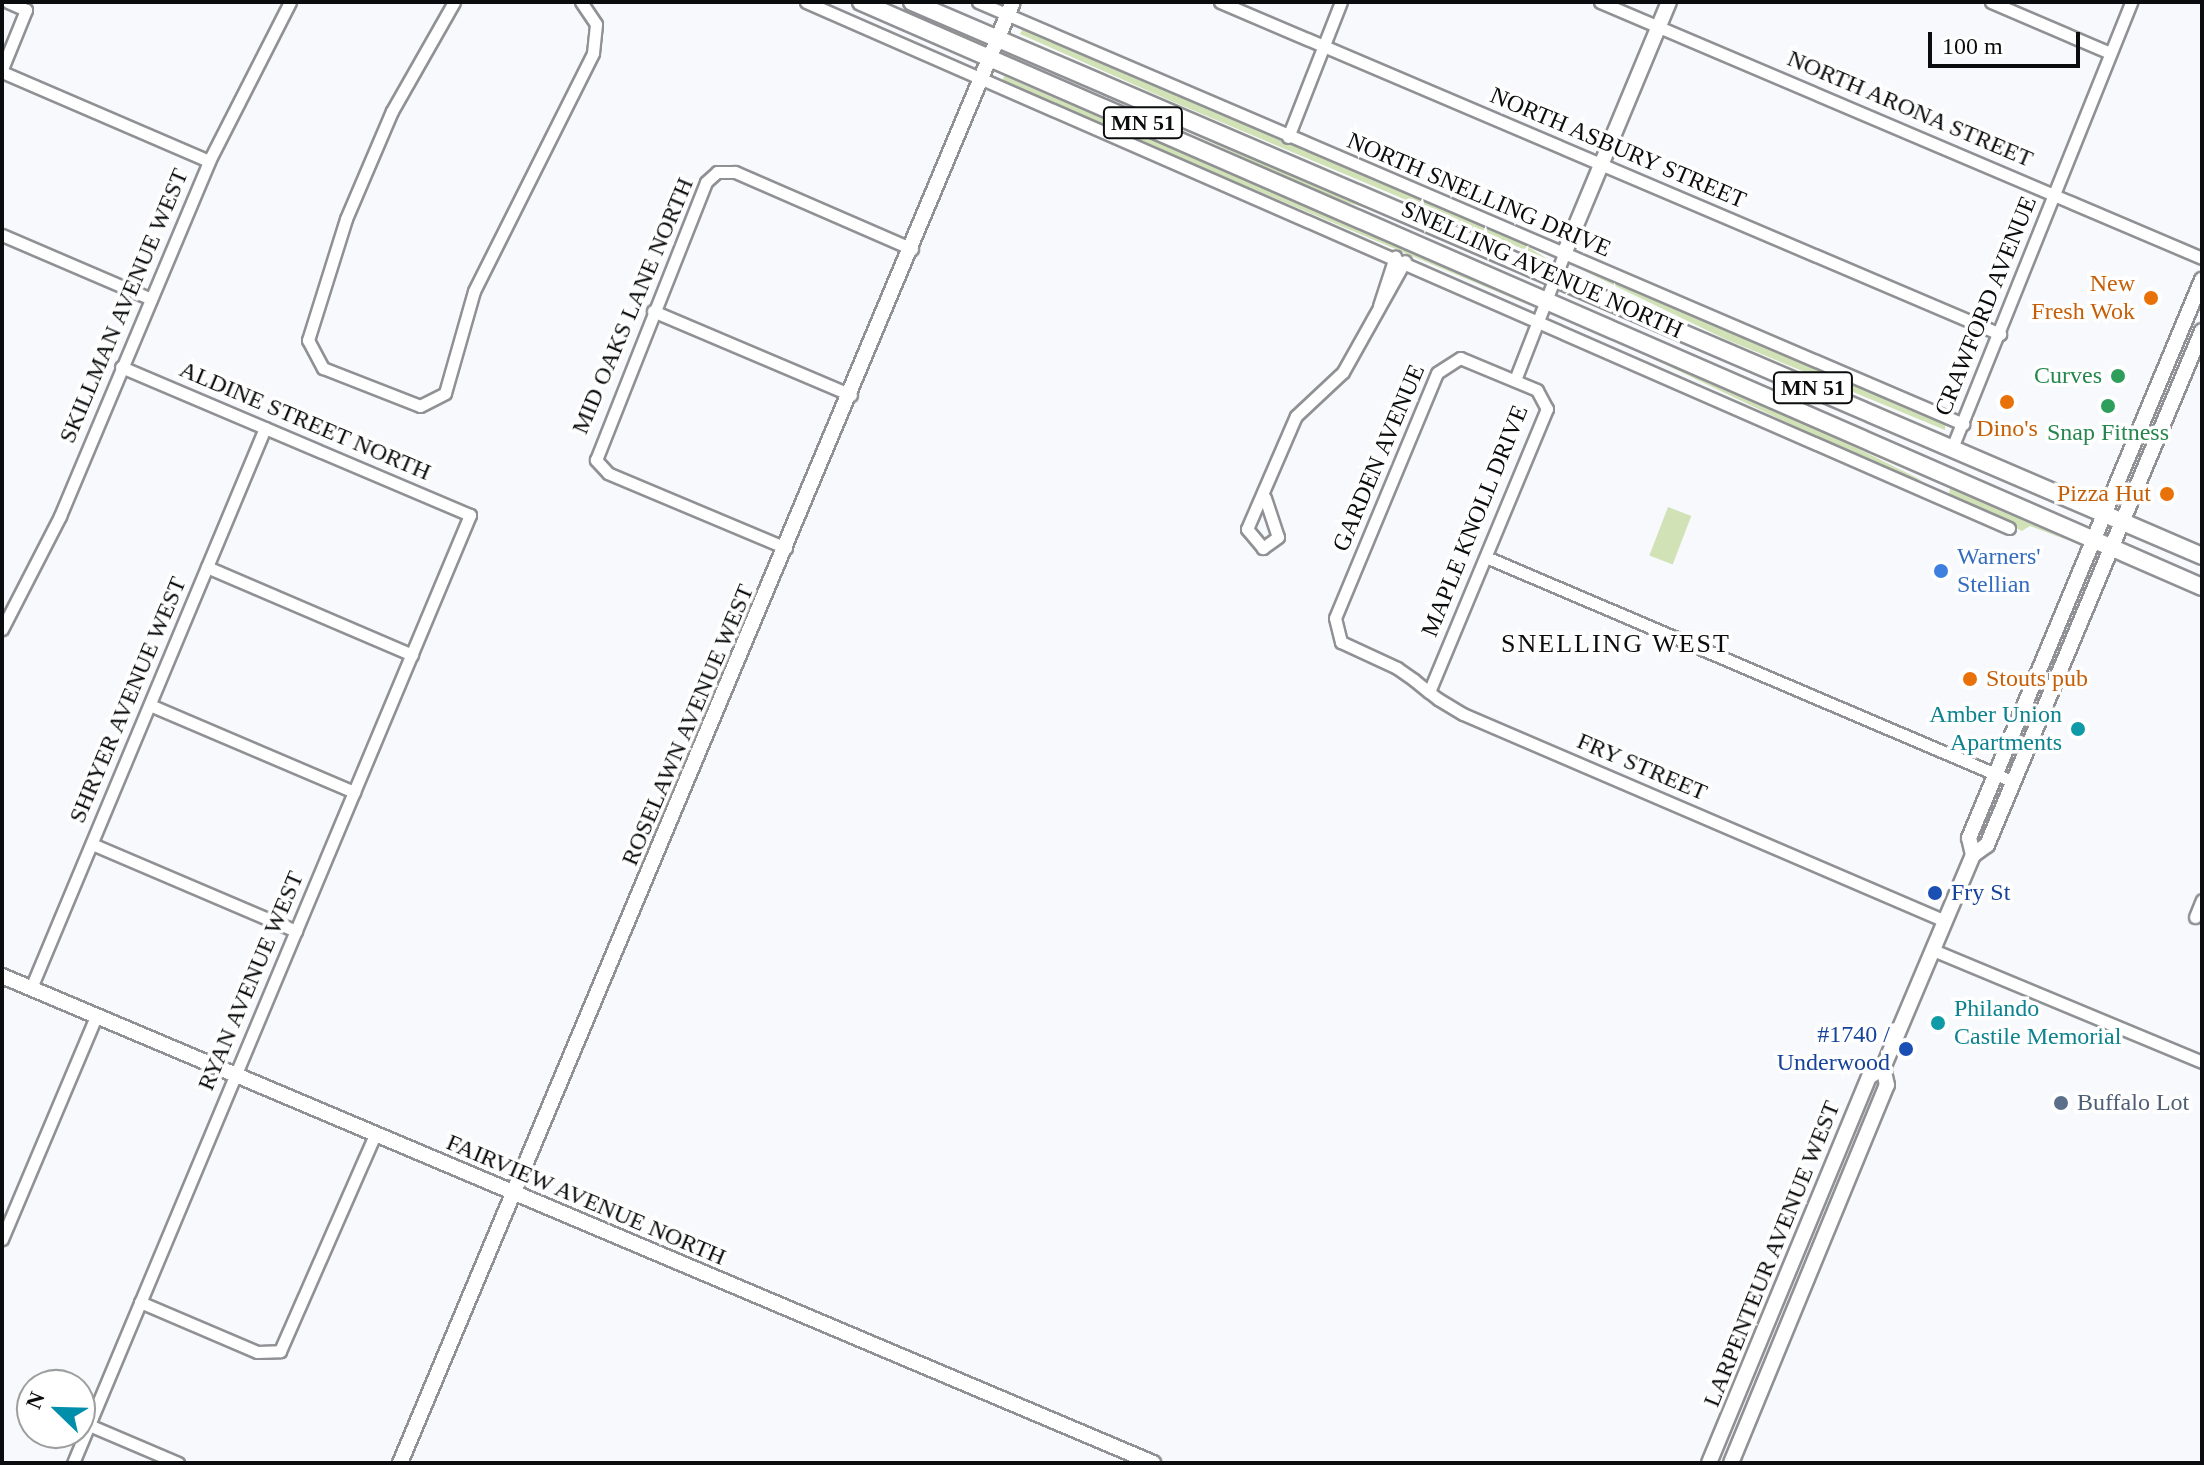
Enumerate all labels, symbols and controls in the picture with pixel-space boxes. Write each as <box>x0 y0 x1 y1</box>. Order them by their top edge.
scale bar <box>1932 16 2084 66</box>
text: 100 m <box>1942 33 2003 59</box>
street label: NORTH ARONA STREET <box>1782 44 2038 174</box>
street label: NORTH ASBURY STREET <box>1485 81 1751 215</box>
road number: MN 51 <box>1101 105 1185 141</box>
street label: NORTH SNELLING DRIVE <box>1343 126 1615 264</box>
street label: SKILLMAN AVENUE WEST <box>53 164 195 448</box>
street label: MID OAKS LANE NORTH <box>566 174 700 438</box>
street label: CRAWFORD AVENUE <box>1929 191 2043 421</box>
street label: SNELLING AVENUE NORTH <box>1396 195 1688 345</box>
place label: New Fresh Wok <box>2031 270 2135 326</box>
marker: New Fresh Wok <box>2142 289 2160 307</box>
street label: ALDINE STREET NORTH <box>175 355 435 487</box>
street label: GARDEN AVENUE <box>1326 360 1432 556</box>
place label: Curves <box>2034 362 2102 390</box>
marker: Curves <box>2109 367 2127 385</box>
road number: MN 51 <box>1771 370 1855 406</box>
marker: Dino's <box>1998 393 2016 411</box>
marker: Snap Fitness <box>2099 397 2117 415</box>
street label: MAPLE KNOLL DRIVE <box>1415 401 1535 641</box>
place label: Dino's <box>1976 415 2038 443</box>
place label: Snap Fitness <box>2047 419 2169 447</box>
place label: Pizza Hut <box>2057 480 2151 508</box>
marker: Pizza Hut <box>2158 485 2176 503</box>
place label: Warners' Stellian <box>1957 543 2041 599</box>
marker: Warners' Stellian <box>1932 562 1950 580</box>
street label: SHRYER AVENUE WEST <box>63 572 193 828</box>
street label: ROSELAWN AVENUE WEST <box>615 579 761 871</box>
district label: SNELLING WEST <box>1501 628 1731 660</box>
place label: Stouts pub <box>1986 665 2088 693</box>
marker: Stouts pub <box>1961 670 1979 688</box>
place label: Amber Union Apartments <box>1929 701 2062 757</box>
marker: Amber Union Apartments <box>2069 720 2087 738</box>
street label: FRY STREET <box>1572 727 1712 807</box>
street label: RYAN AVENUE WEST <box>191 866 311 1096</box>
place label: Fry St <box>1951 879 2010 907</box>
marker: Fry St <box>1926 884 1944 902</box>
place label: Philando Castile Memorial <box>1954 995 2121 1051</box>
marker: Philando Castile Memorial <box>1929 1014 1947 1032</box>
place label: #1740 / Underwood <box>1777 1021 1890 1077</box>
marker: #1740 / Underwood <box>1897 1040 1915 1058</box>
place label: Buffalo Lot <box>2077 1089 2189 1117</box>
marker: Buffalo Lot <box>2052 1094 2070 1112</box>
street label: LARPENTEUR AVENUE WEST <box>1697 1096 1847 1412</box>
street label: FAIRVIEW AVENUE NORTH <box>441 1128 731 1272</box>
north arrow <box>16 1369 96 1449</box>
text: N <box>21 1388 50 1412</box>

